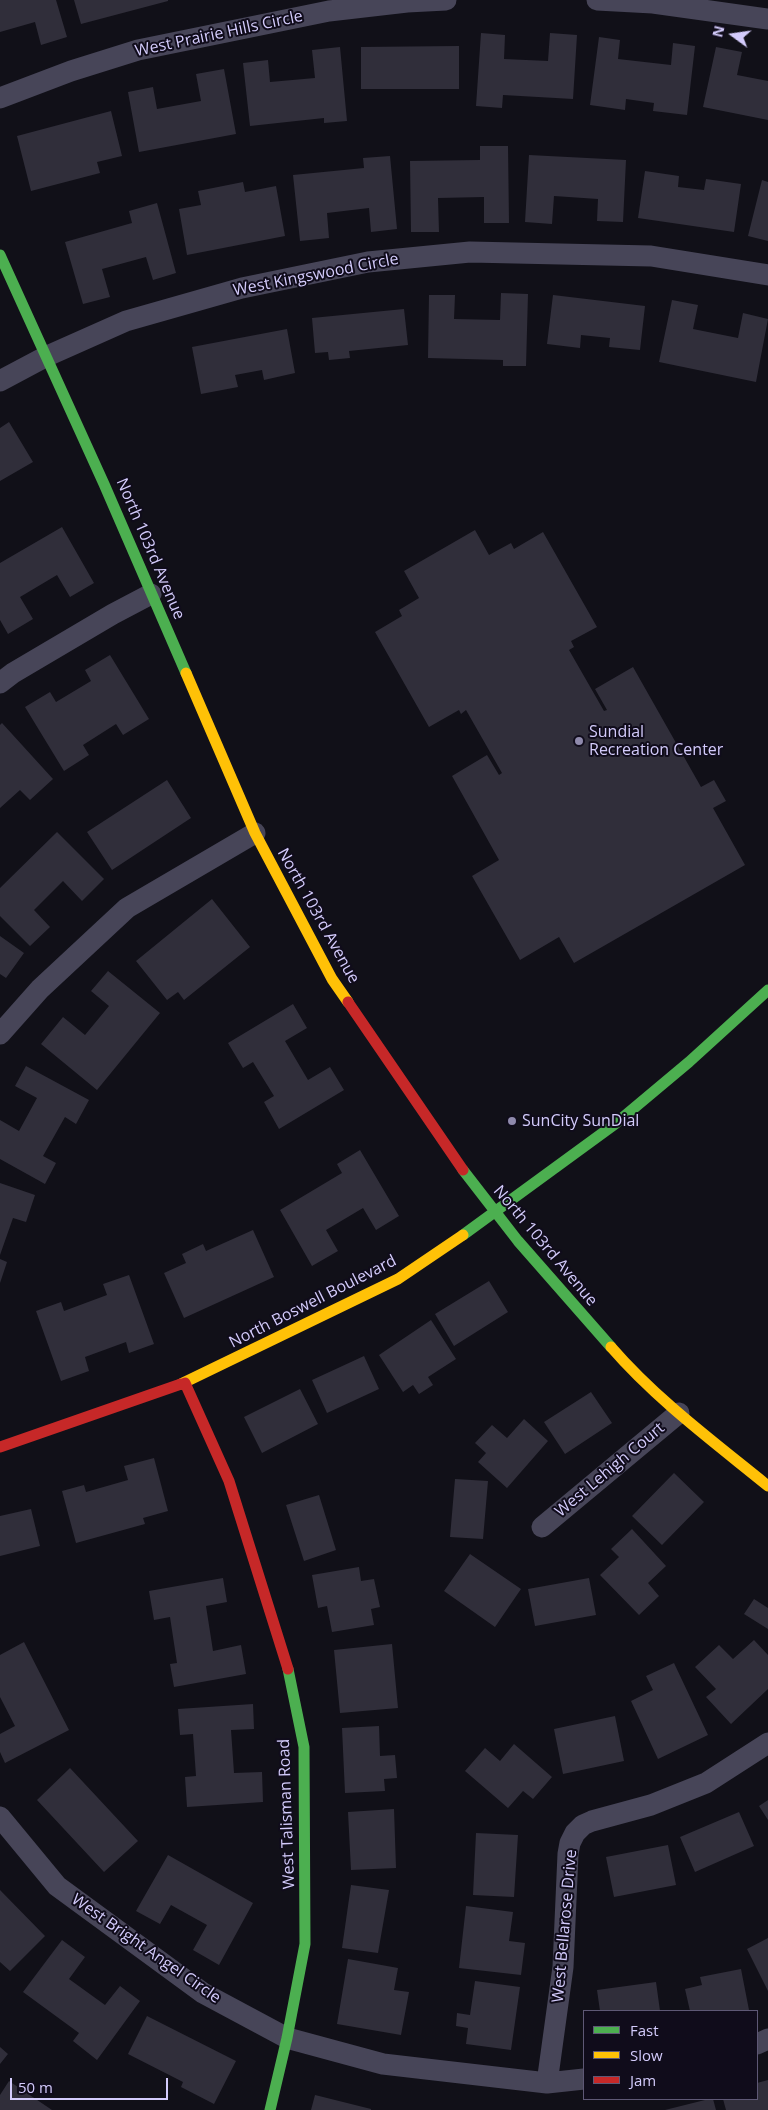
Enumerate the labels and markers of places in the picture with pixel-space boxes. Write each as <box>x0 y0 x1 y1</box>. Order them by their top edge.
place label: Sundial Recreation Center <box>589 722 723 760</box>
marker: Sundial Recreation Center <box>573 735 585 747</box>
place label: SunCity SunDial <box>522 1111 639 1131</box>
marker: SunCity SunDial <box>506 1115 518 1127</box>

